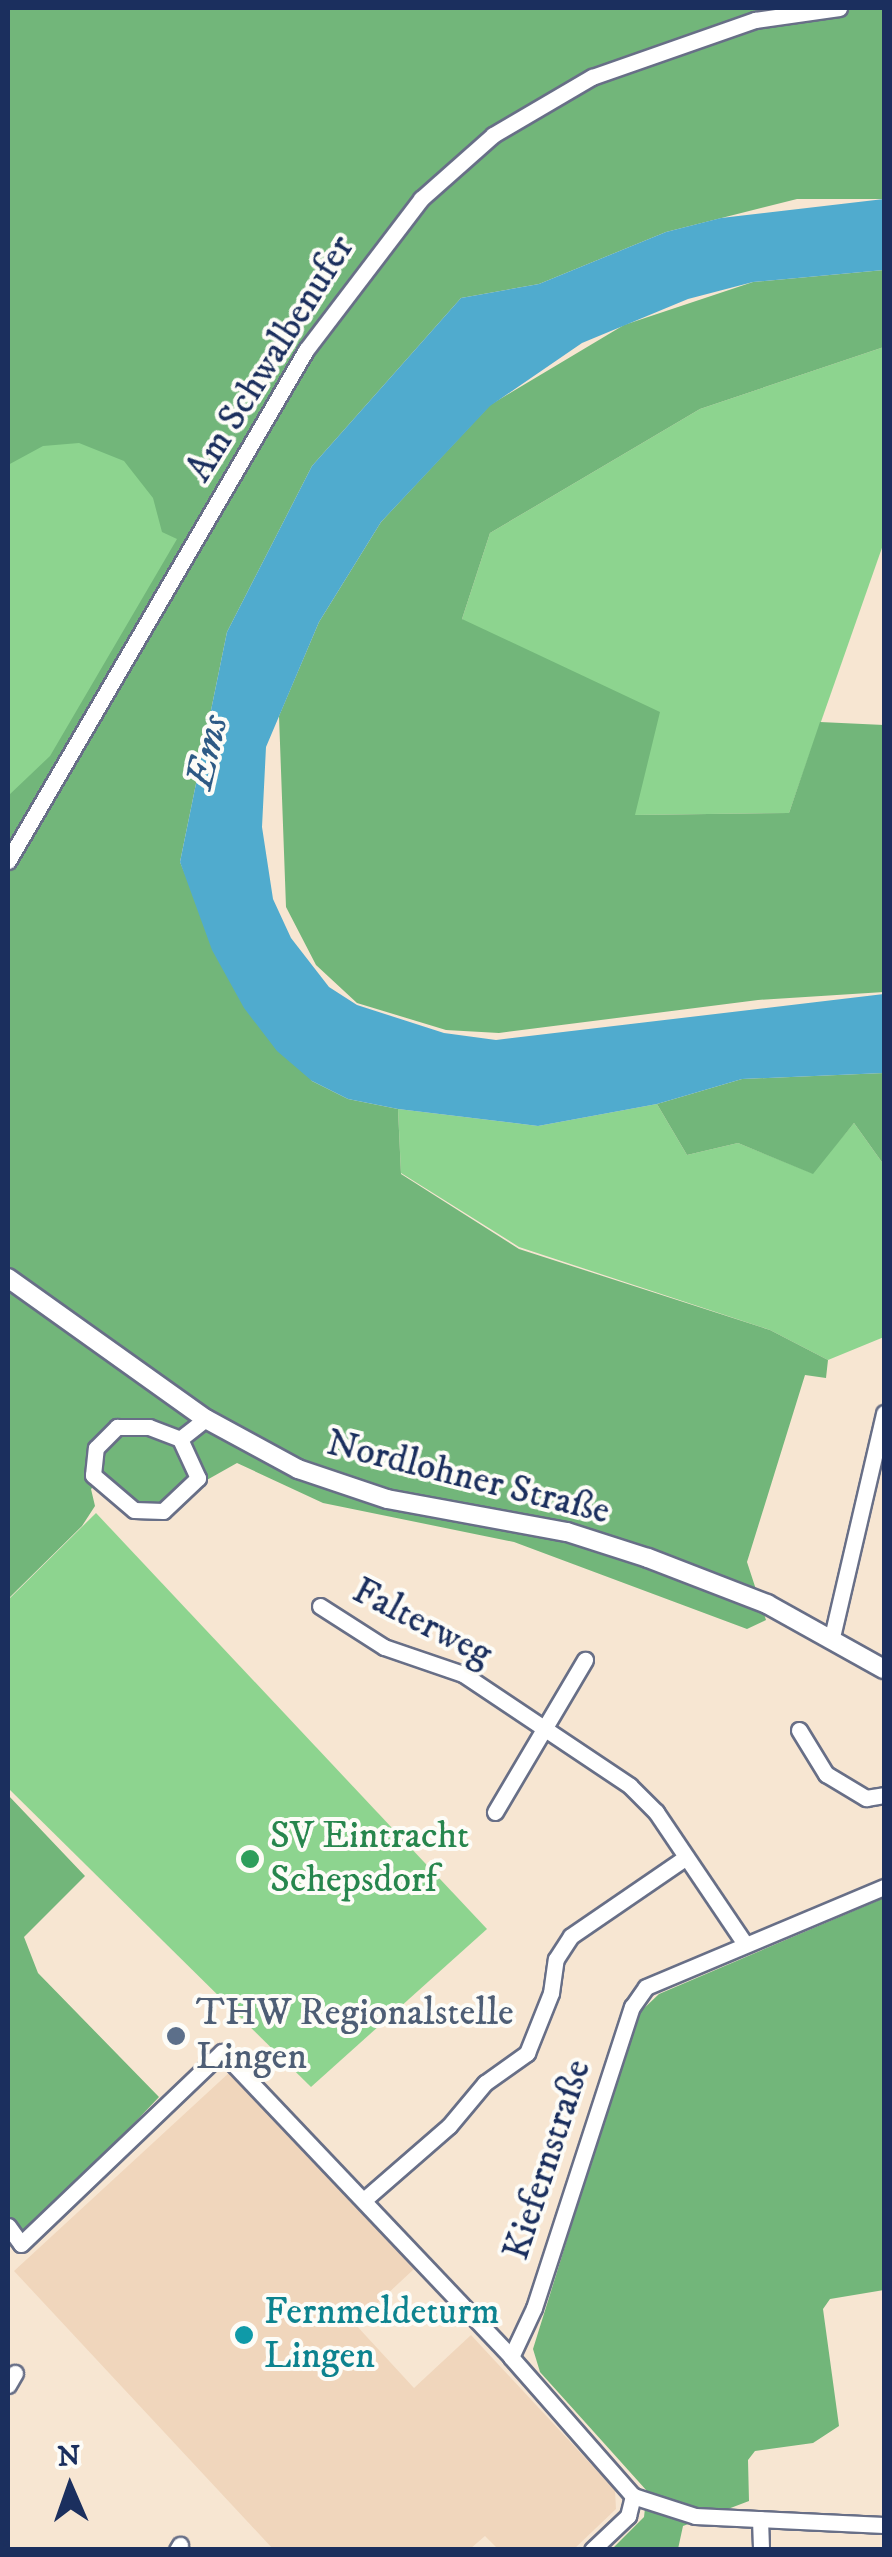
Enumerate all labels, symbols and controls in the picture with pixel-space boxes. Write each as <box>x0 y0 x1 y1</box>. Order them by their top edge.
street label: Am Schwalbenufer <box>177 227 365 491</box>
water label: Ems <box>176 711 240 793</box>
street label: Nordlohner Straße <box>322 1421 614 1535</box>
street label: Falterweg <box>345 1569 499 1677</box>
place label: SV Eintracht Schepsdorf <box>270 1814 469 1904</box>
marker: SV Eintracht Schepsdorf <box>239 1848 261 1870</box>
place label: THW Regionalstelle Lingen <box>196 1991 514 2080</box>
marker: THW Regionalstelle Lingen <box>165 2025 187 2047</box>
street label: Kiefernstraße <box>494 2054 602 2266</box>
place label: Fernmeldeturm Lingen <box>264 2290 500 2380</box>
marker: Fernmeldeturm Lingen <box>233 2324 255 2346</box>
north arrow <box>20 2437 120 2537</box>
text: N <box>57 2439 81 2474</box>

